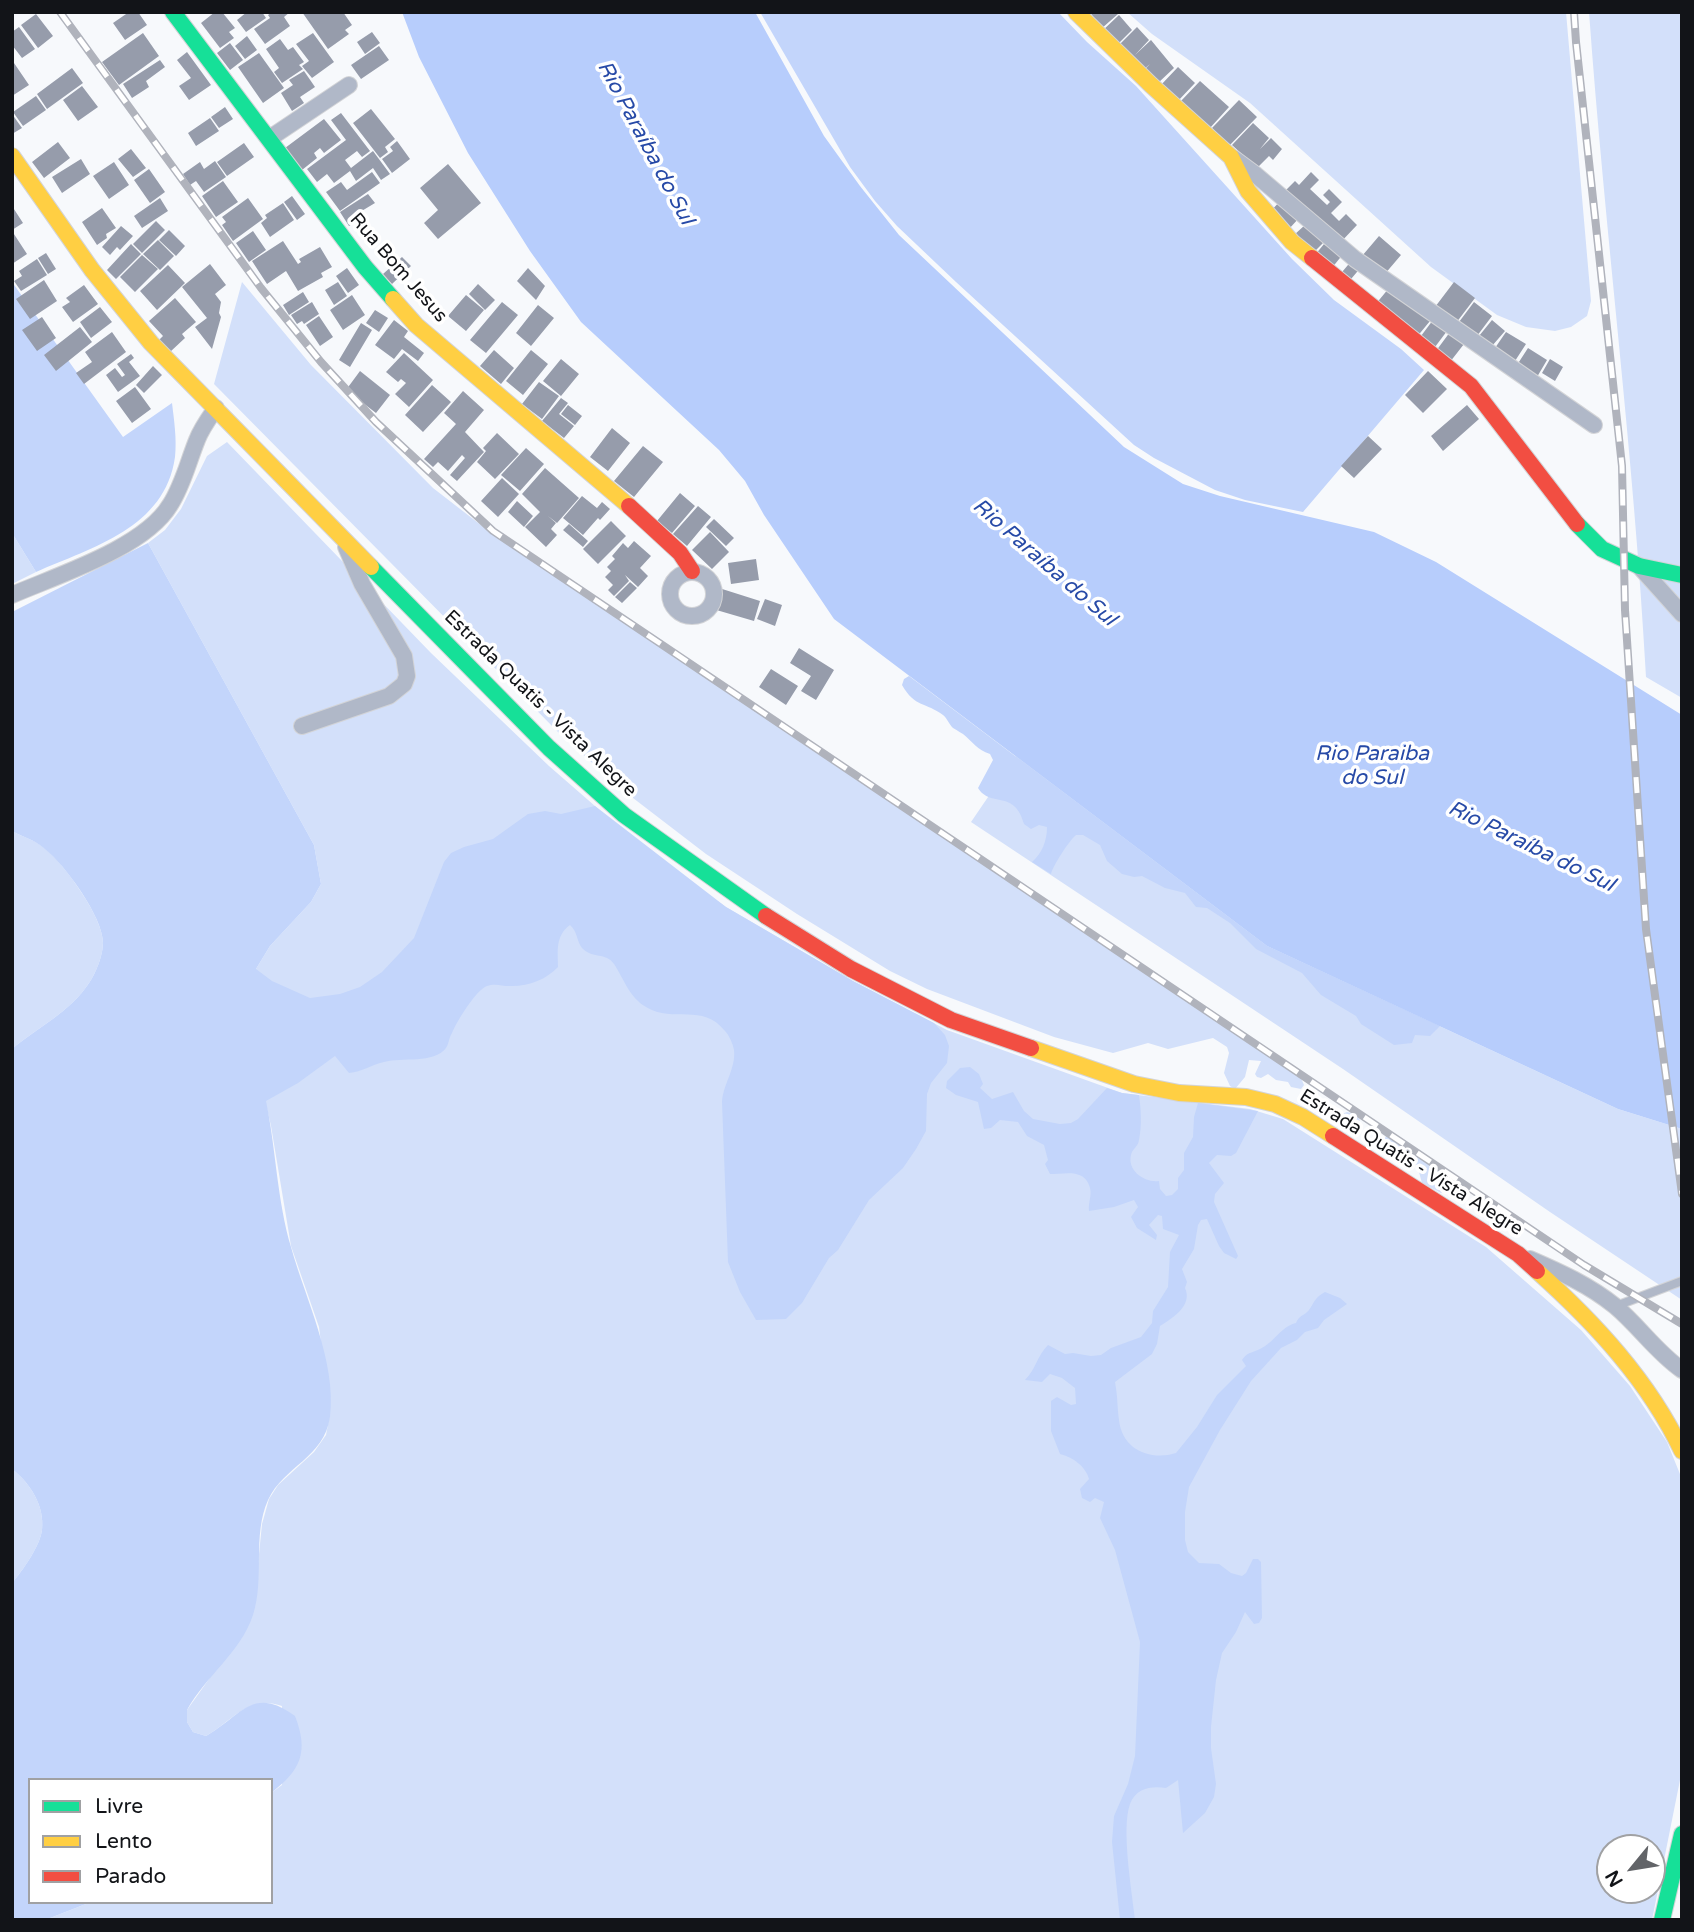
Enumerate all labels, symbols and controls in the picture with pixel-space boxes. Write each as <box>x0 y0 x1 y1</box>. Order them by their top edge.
water label: Rio Paraíba do Sul <box>591 57 699 229</box>
street label: Rua Bom Jesus <box>344 209 452 327</box>
water label: Rio Paraíba do Sul <box>967 494 1121 632</box>
street label: Estrada Quatis - Vista Alegre <box>439 606 641 802</box>
water label: Rio Paraiba do Sul <box>1315 741 1429 791</box>
water label: Rio Paraíba do Sul <box>1444 796 1618 898</box>
street label: Estrada Quatis - Vista Alegre <box>1295 1085 1527 1241</box>
legend <box>28 1778 273 1904</box>
text: Livre <box>95 1794 143 1819</box>
text: Lento <box>95 1829 152 1854</box>
north arrow <box>1596 1834 1666 1904</box>
text: Parado <box>95 1864 166 1889</box>
text: N <box>1601 1866 1628 1891</box>

